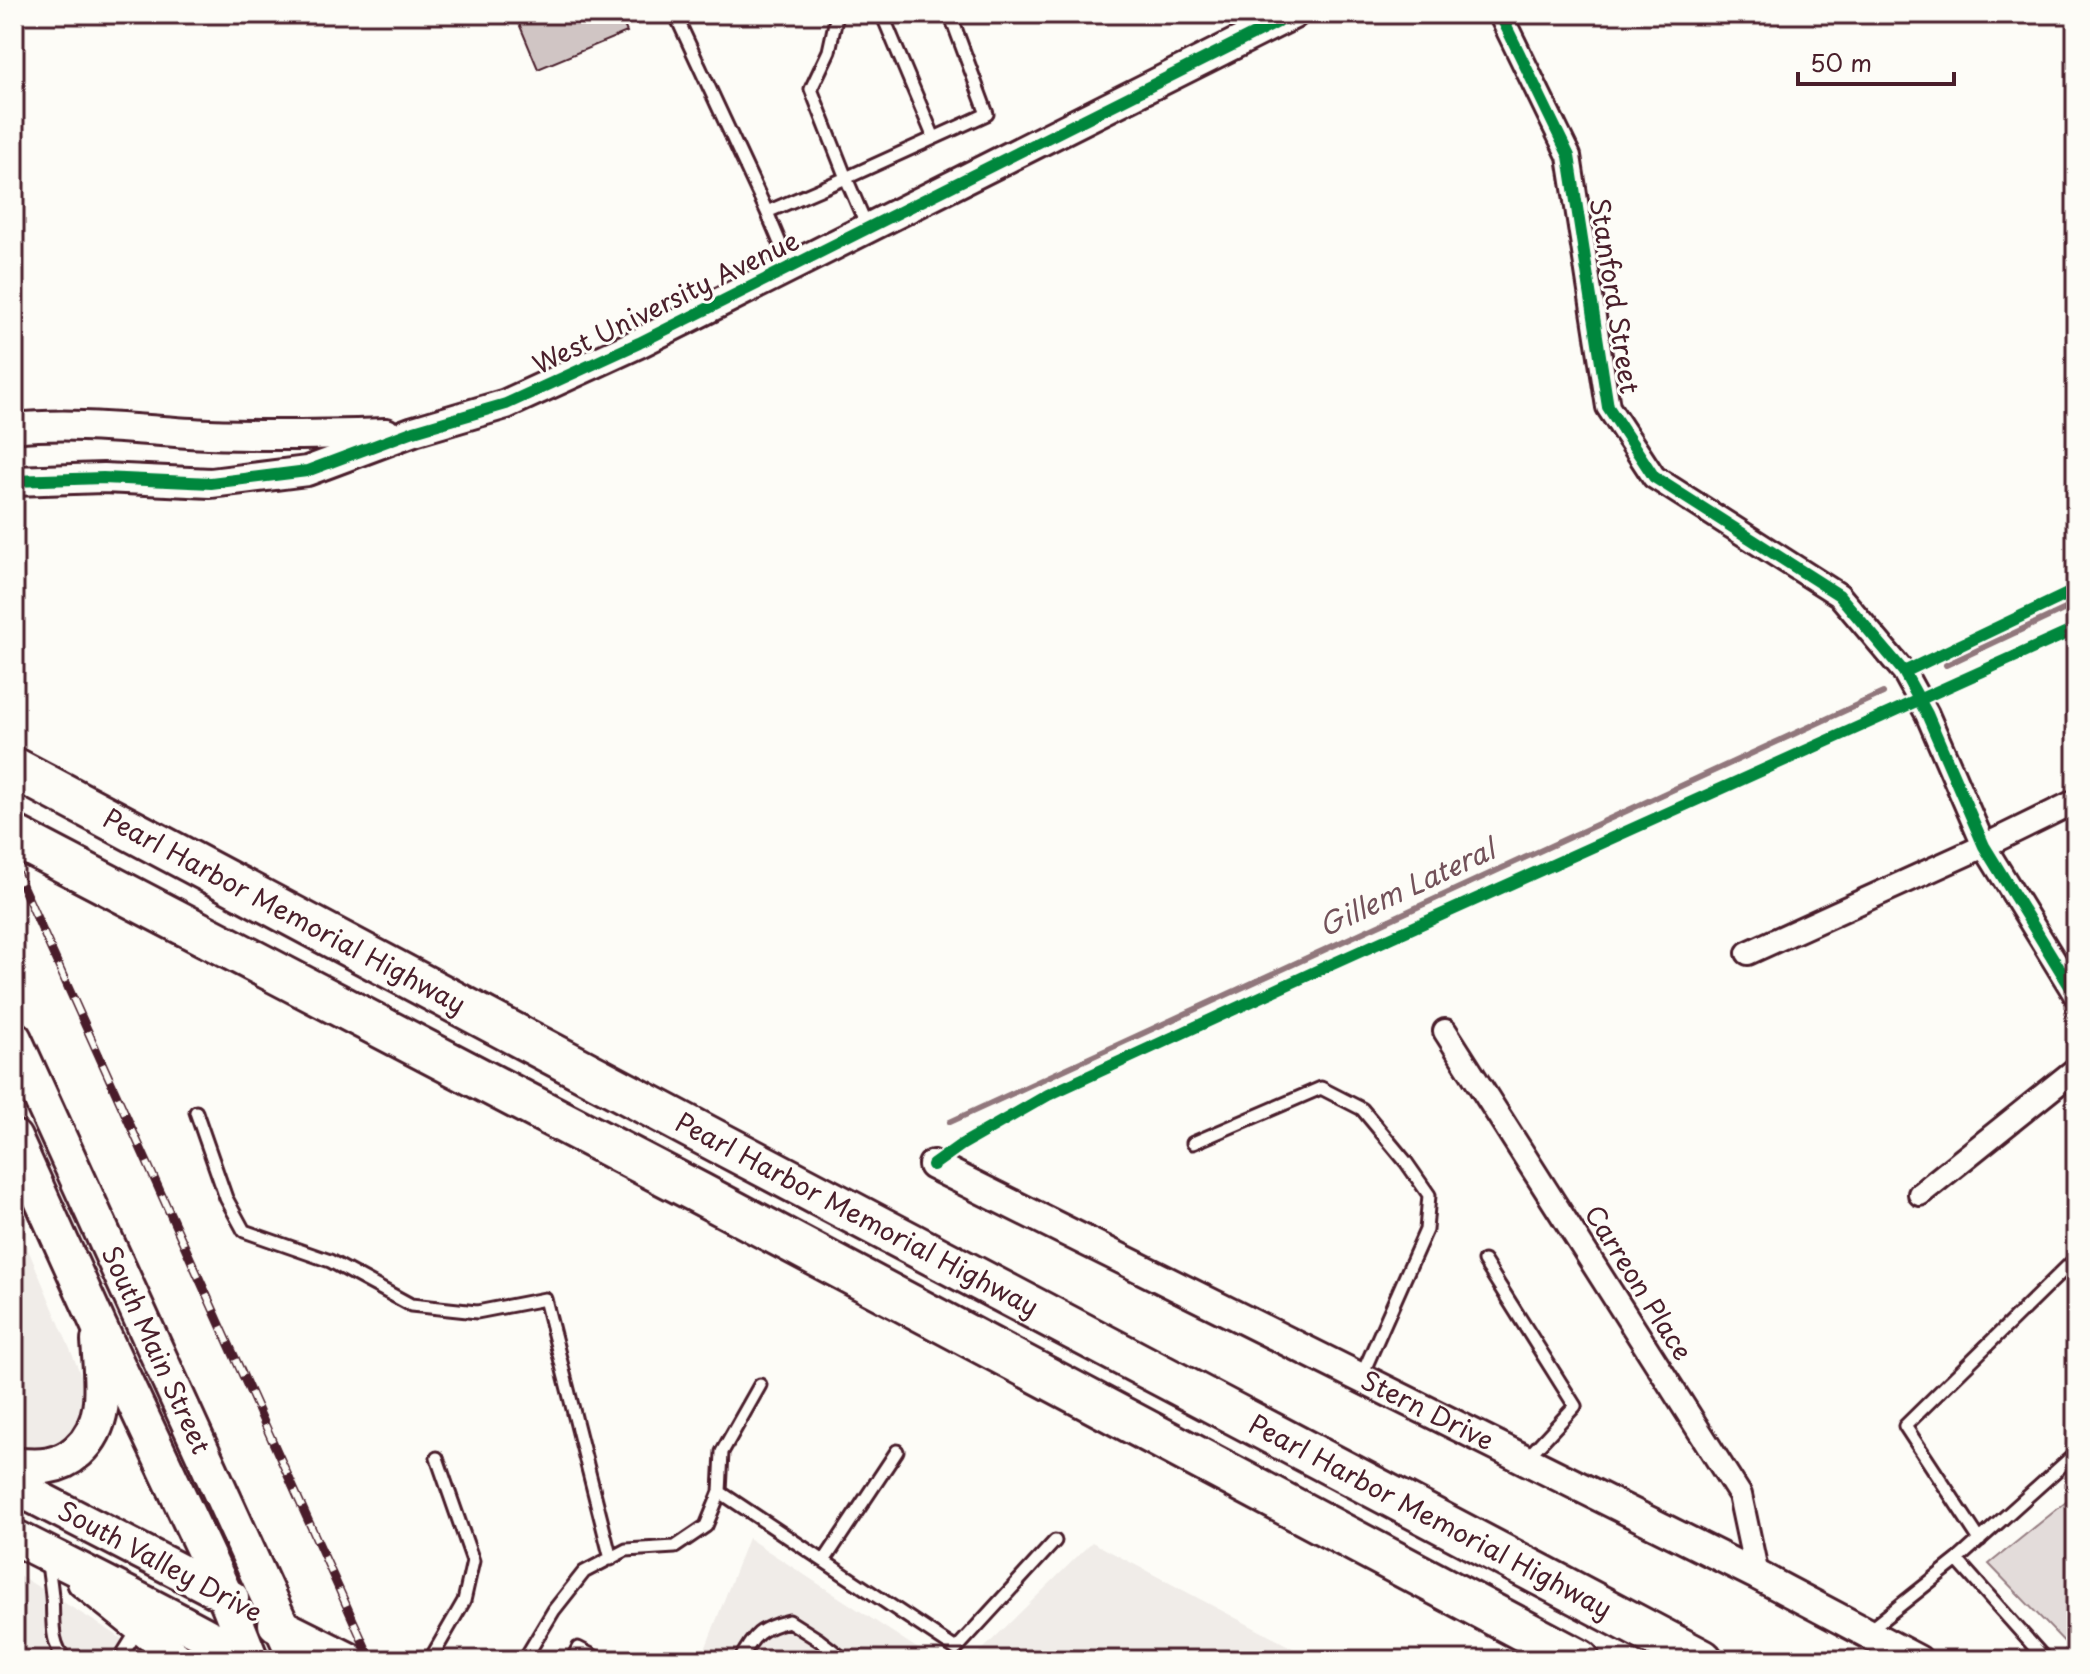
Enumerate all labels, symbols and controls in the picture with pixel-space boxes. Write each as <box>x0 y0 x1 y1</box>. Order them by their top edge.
scale bar <box>1798 36 1954 86</box>
text: 50 m <box>1810 44 1872 80</box>
street label: Stanford Street <box>1581 195 1650 396</box>
street label: West University Avenue <box>526 220 805 383</box>
street label: Pearl Harbor Memorial Highway <box>97 798 473 1023</box>
water label: Gillem Lateral <box>1311 825 1505 946</box>
street label: Pearl Harbor Memorial Highway <box>669 1102 1046 1325</box>
street label: Carreon Place <box>1576 1197 1703 1368</box>
street label: South Main Street <box>93 1239 221 1460</box>
street label: Stern Drive <box>1355 1360 1501 1459</box>
street label: Pearl Harbor Memorial Highway <box>1242 1404 1619 1627</box>
street label: South Valley Drive <box>52 1490 270 1631</box>

